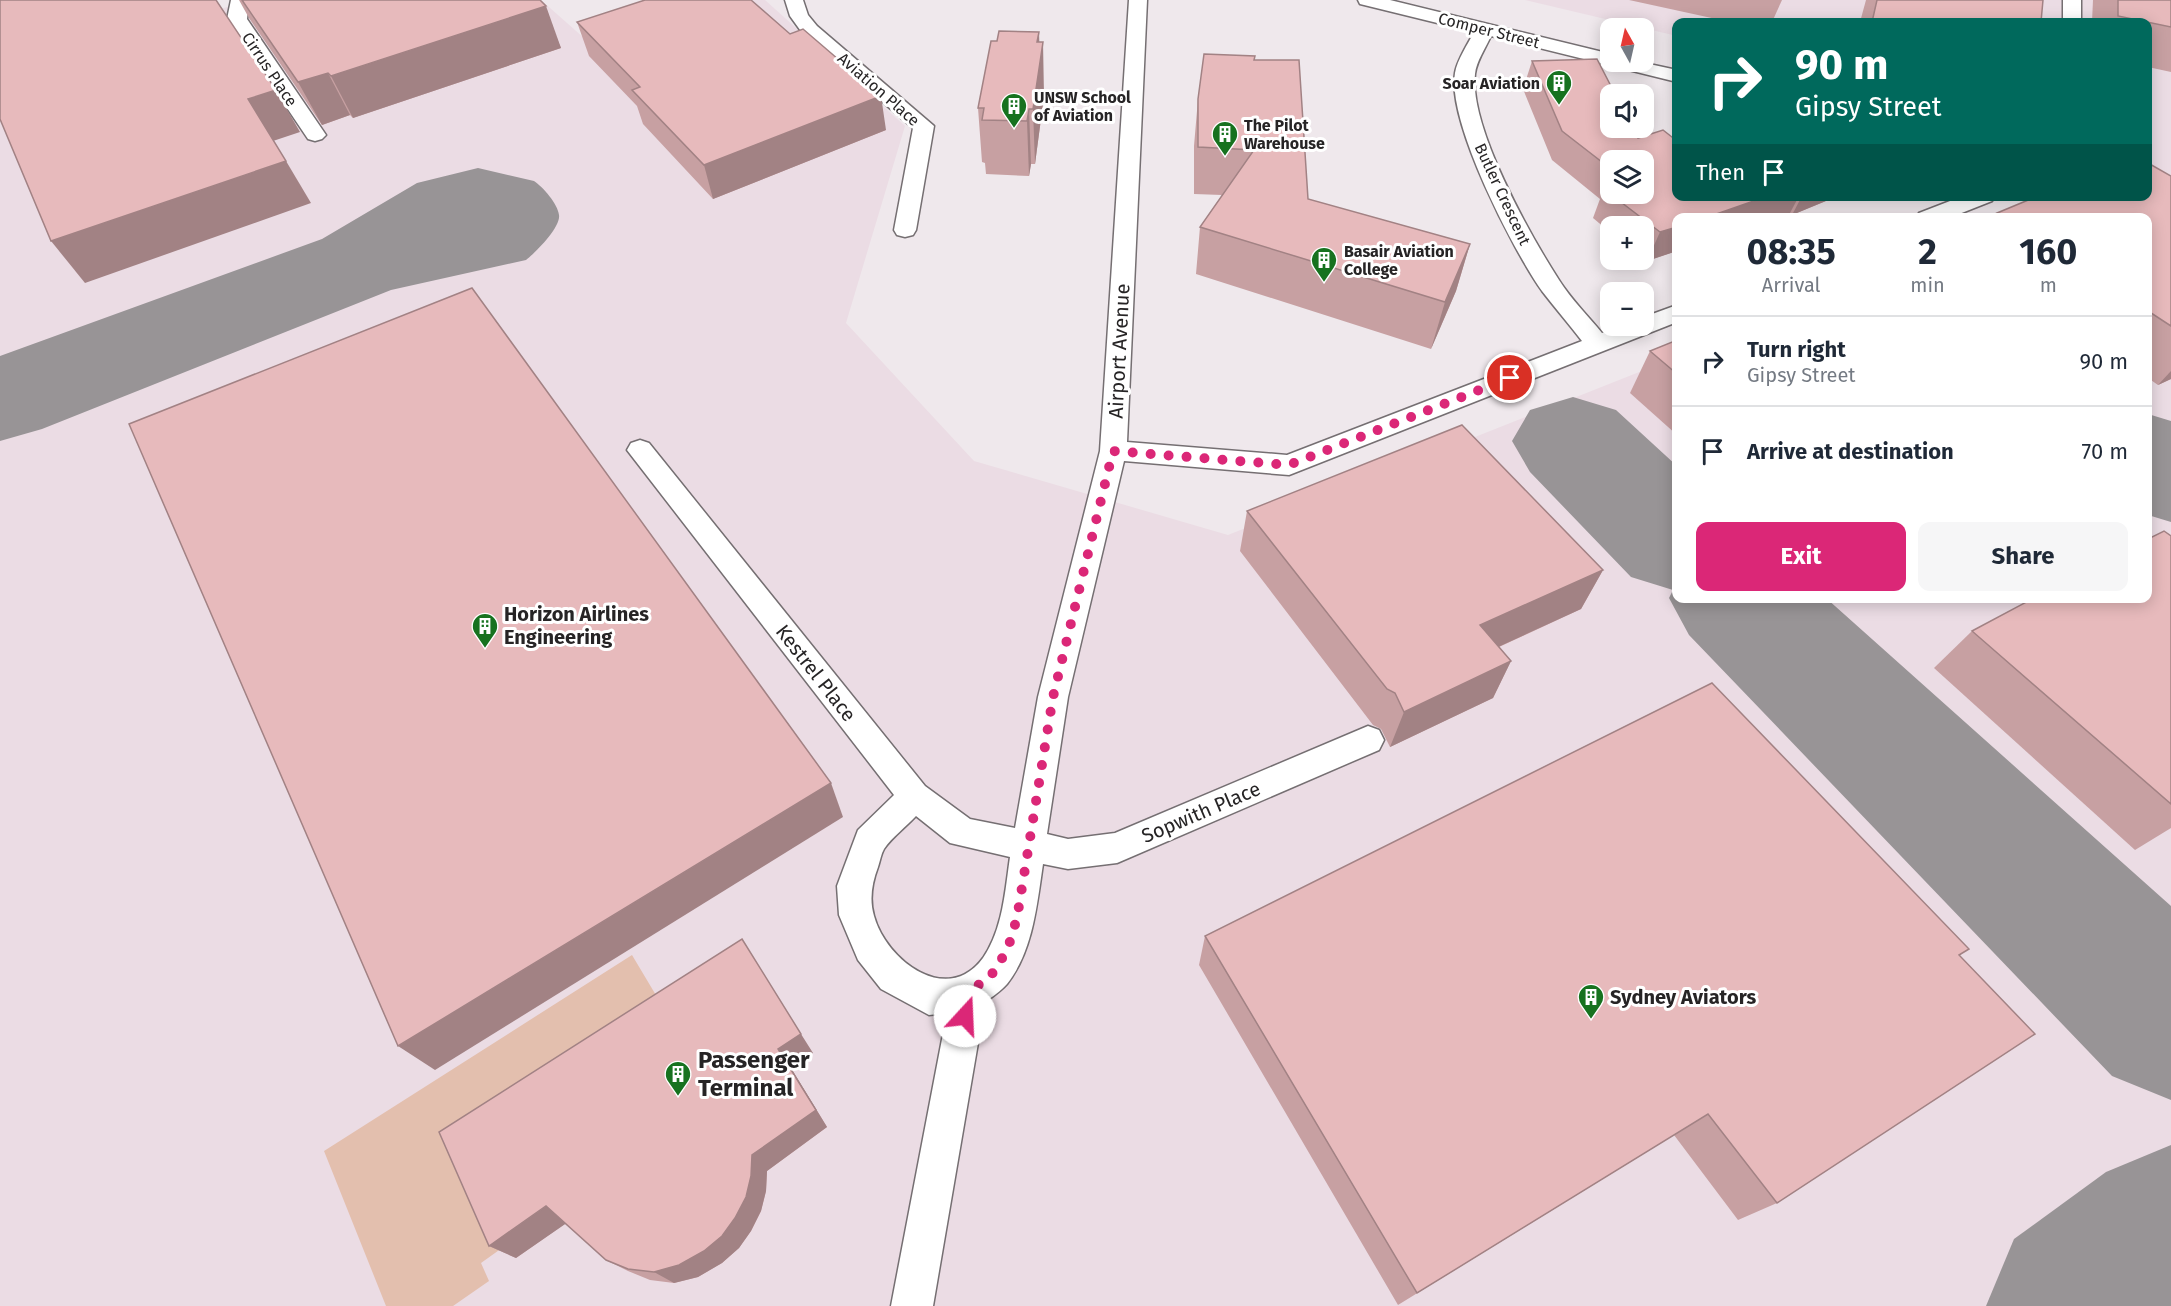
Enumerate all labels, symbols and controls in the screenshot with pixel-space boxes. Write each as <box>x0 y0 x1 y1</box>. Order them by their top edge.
street label: Comper Street <box>1436 9 1542 52</box>
north arrow <box>1600 18 1654 72</box>
map controls <box>1600 18 1654 336</box>
street label: Cirrus Place <box>238 29 301 110</box>
text: 90 m <box>1795 40 1889 90</box>
icon: right <box>1696 42 1774 120</box>
street label: Aviation Place <box>834 49 923 130</box>
building icon: Soar Aviation <box>1544 68 1574 106</box>
place label: Soar Aviation <box>1442 74 1540 93</box>
button: sound <box>1600 84 1654 138</box>
place label: UNSW School of Aviation <box>1034 88 1131 125</box>
building icon: UNSW School of Aviation <box>999 91 1029 129</box>
text: Gipsy Street <box>1795 91 1942 123</box>
place label: The Pilot Warehouse <box>1244 116 1325 153</box>
building icon: The Pilot Warehouse <box>1210 119 1240 157</box>
street label: Butler Crescent <box>1471 140 1535 248</box>
button: layers <box>1600 150 1654 204</box>
icon: arrive <box>1757 156 1790 189</box>
text: Then <box>1696 159 1745 186</box>
button: + <box>1600 216 1654 270</box>
text: 08:35 <box>1747 230 1836 274</box>
text: 2 <box>1918 230 1937 274</box>
text: 160 <box>2019 230 2077 274</box>
place label: Basair Aviation College <box>1344 242 1454 279</box>
building icon: Basair Aviation College <box>1309 245 1339 283</box>
text: Arrival <box>1762 273 1820 297</box>
text: min <box>1910 273 1945 297</box>
text: m <box>2040 273 2057 297</box>
button: − <box>1600 282 1654 336</box>
street label: Airport Avenue <box>1103 283 1135 419</box>
text: Turn right <box>1747 336 1846 363</box>
icon: right <box>1696 345 1729 378</box>
text: 90 m <box>2079 348 2128 375</box>
pin <box>1484 352 1535 403</box>
icon: arrive <box>1493 361 1526 394</box>
text: Gipsy Street <box>1747 363 1856 387</box>
icon: arrive <box>1696 435 1729 468</box>
text: Arrive at destination <box>1747 438 1954 465</box>
text: 70 m <box>2082 438 2128 465</box>
button: Exit <box>1696 522 1906 591</box>
button: Share <box>1918 522 2128 591</box>
place label: Horizon Airlines Engineering <box>504 602 649 649</box>
building icon: Horizon Airlines Engineering <box>470 611 500 649</box>
street label: Kestrel Place <box>771 620 861 726</box>
street label: Sopwith Place <box>1138 776 1264 848</box>
building icon: Sydney Aviators <box>1576 982 1606 1020</box>
position arrow <box>933 984 997 1048</box>
place label: Sydney Aviators <box>1610 985 1756 1009</box>
place label: Passenger Terminal <box>698 1046 810 1102</box>
building icon: Passenger Terminal <box>663 1059 693 1097</box>

